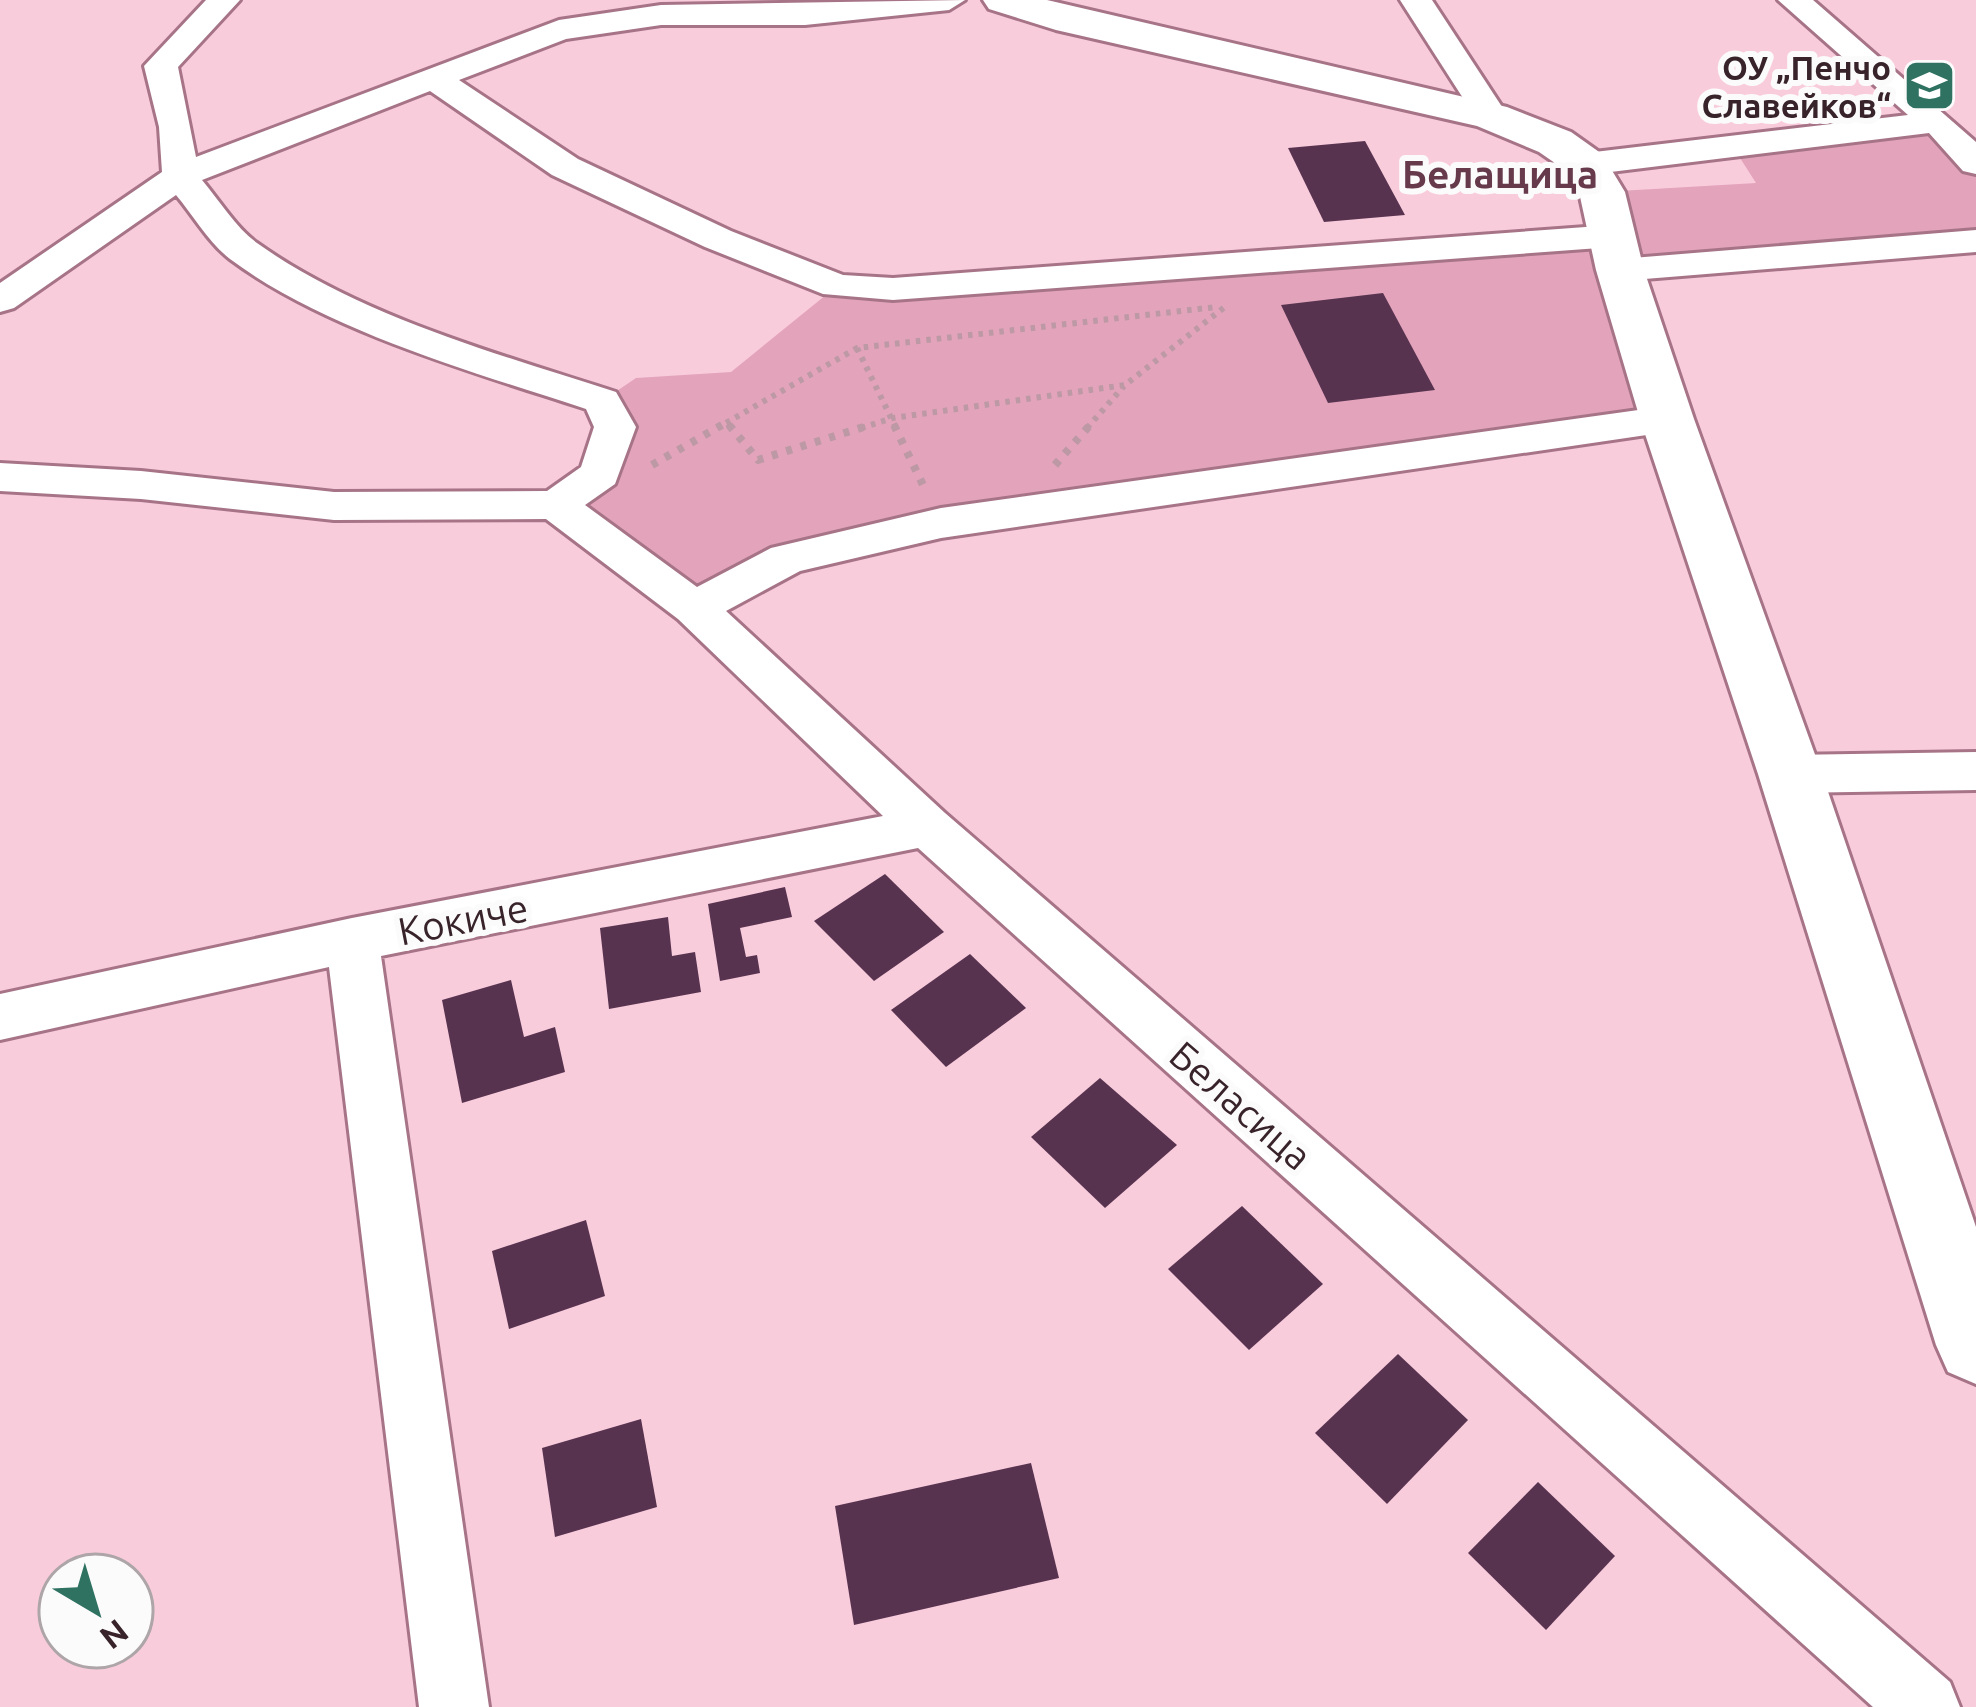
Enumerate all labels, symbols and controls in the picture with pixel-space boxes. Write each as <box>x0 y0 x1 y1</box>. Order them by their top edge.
place label: ОУ „Пенчо Славейков“ <box>1701 49 1891 124</box>
school or university icon: ОУ „Пенчо Славейков“ <box>1902 58 1958 114</box>
district label: Белащица <box>1402 152 1598 195</box>
street label: Кокиче <box>394 885 532 953</box>
street label: Беласица <box>1162 1032 1320 1178</box>
north arrow <box>36 1551 156 1671</box>
text: N <box>94 1613 136 1657</box>

